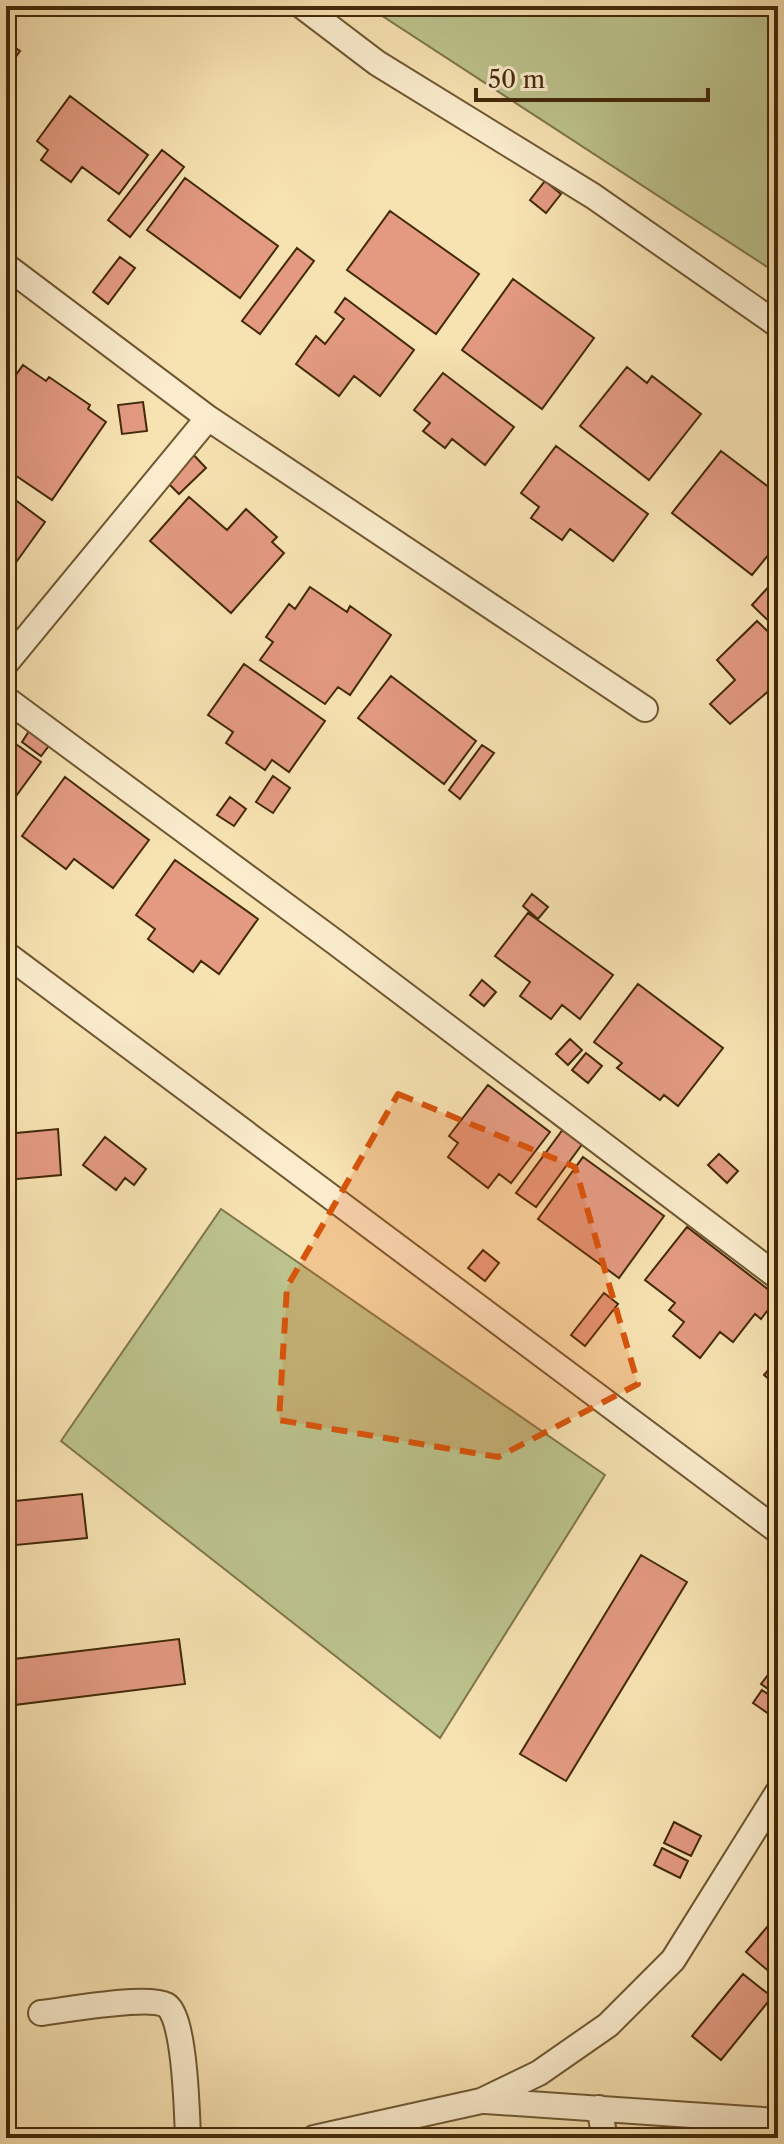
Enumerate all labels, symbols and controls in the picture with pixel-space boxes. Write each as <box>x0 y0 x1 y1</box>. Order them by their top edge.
scale bar <box>476 52 708 102</box>
text: 50 m <box>488 65 545 94</box>

